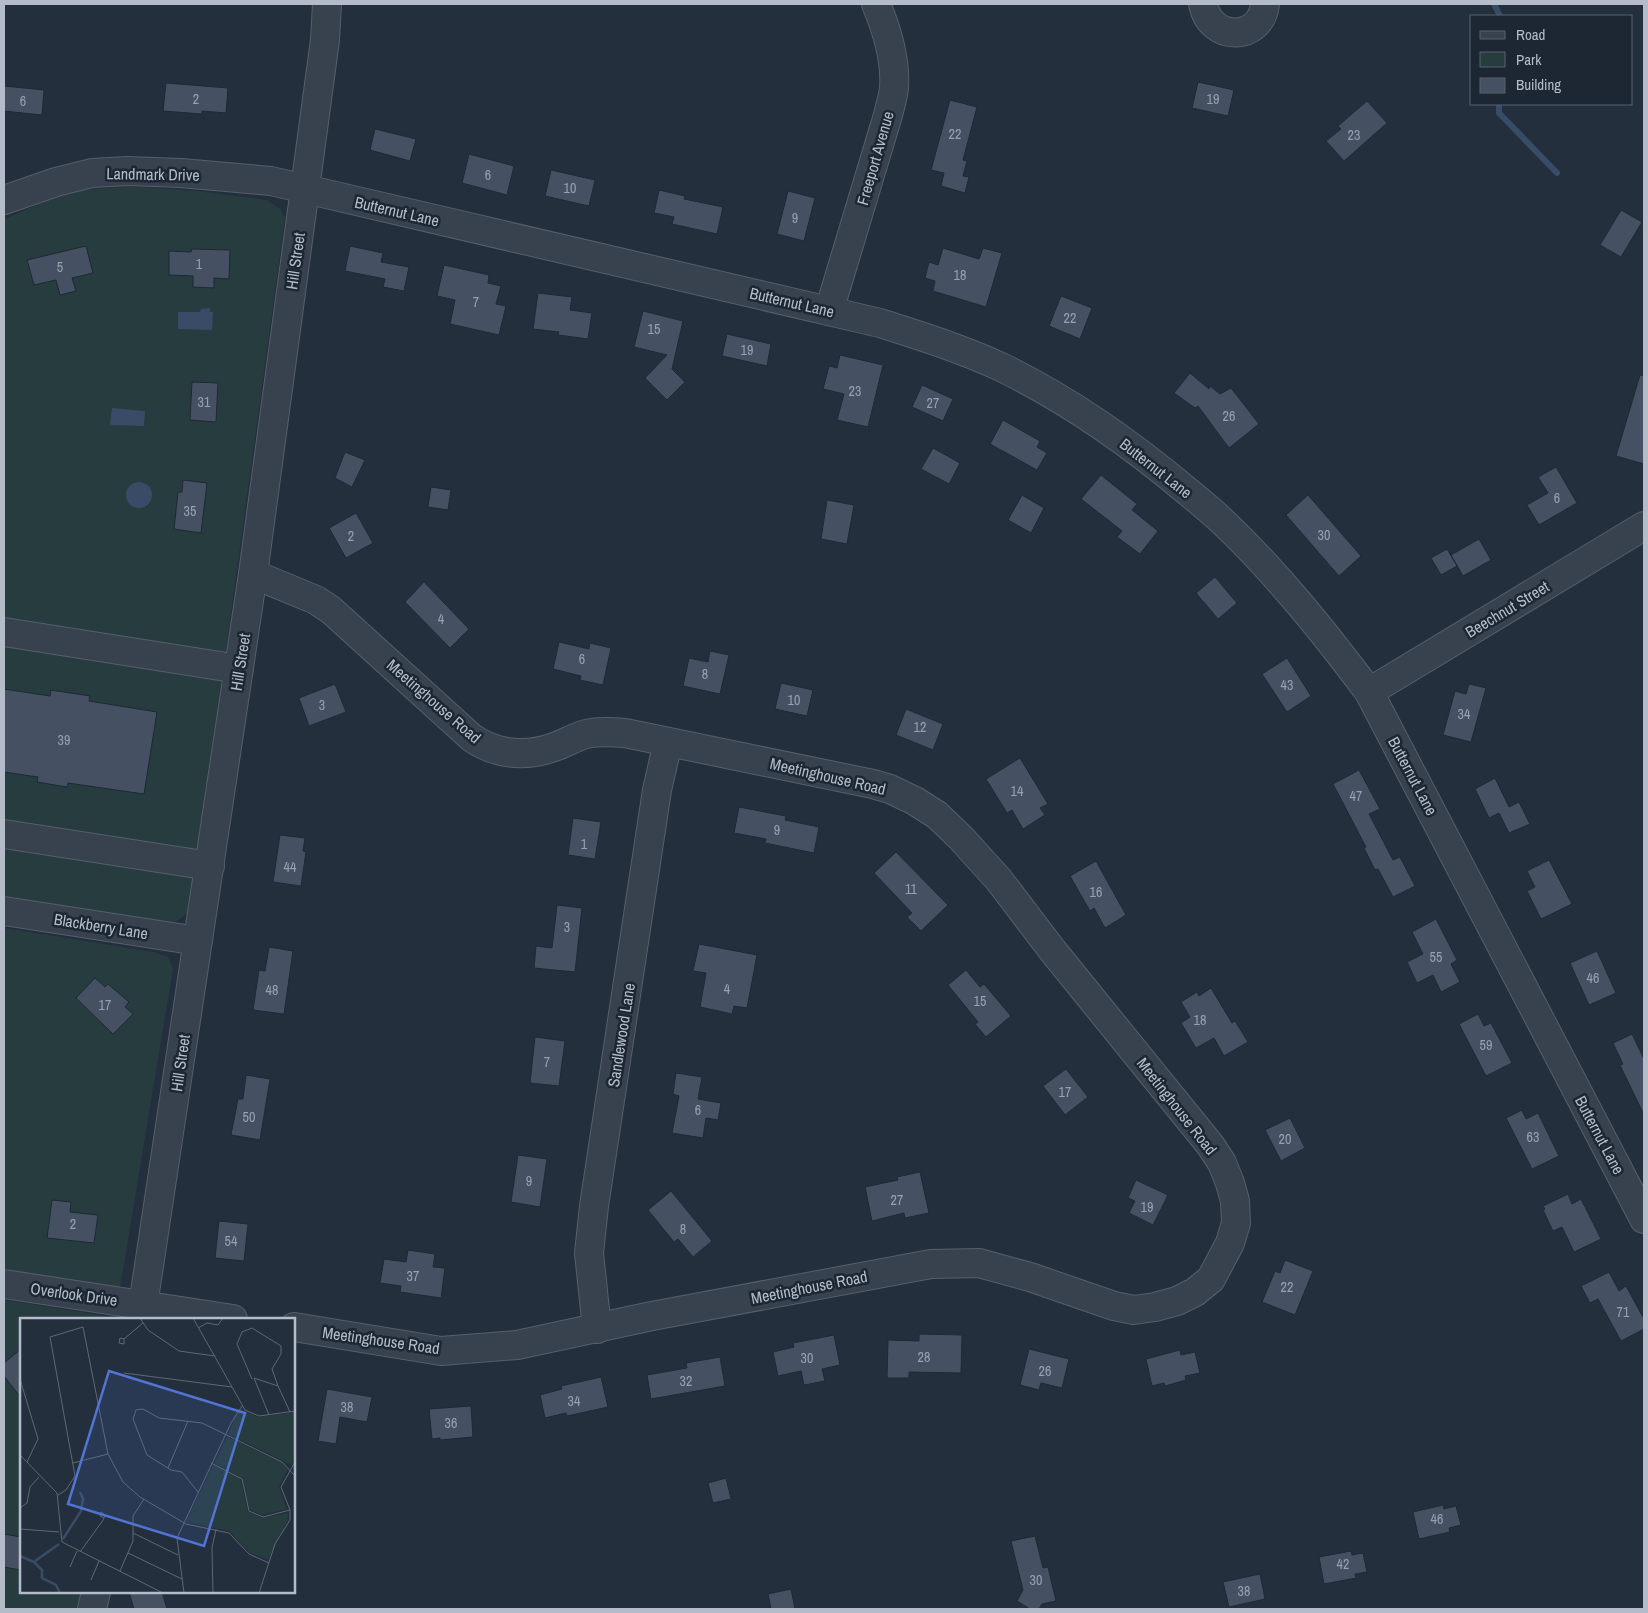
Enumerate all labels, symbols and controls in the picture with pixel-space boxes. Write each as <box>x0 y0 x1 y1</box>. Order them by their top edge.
legend <box>1470 15 1633 105</box>
text: Road <box>1516 24 1545 45</box>
text: Park <box>1516 49 1542 70</box>
text: Building <box>1516 74 1561 95</box>
house number: 2 <box>193 90 199 108</box>
house number: 19 <box>1207 90 1219 108</box>
house number: 6 <box>20 92 26 110</box>
street label: Freeport Avenue <box>851 108 899 208</box>
house number: 22 <box>949 125 961 143</box>
house number: 23 <box>1348 126 1360 144</box>
street label: Landmark Drive <box>106 162 200 186</box>
house number: 6 <box>485 166 491 184</box>
house number: 10 <box>564 179 576 197</box>
street label: Butternut Lane <box>353 191 441 231</box>
house number: 9 <box>792 209 798 227</box>
street label: Hill Street <box>280 231 310 291</box>
house number: 1 <box>196 255 203 273</box>
house number: 5 <box>57 258 63 276</box>
house number: 18 <box>954 266 966 284</box>
street label: Butternut Lane <box>748 282 836 322</box>
house number: 7 <box>473 293 479 311</box>
house number: 22 <box>1064 309 1076 327</box>
house number: 15 <box>648 320 660 338</box>
house number: 19 <box>741 341 753 359</box>
house number: 23 <box>849 382 861 400</box>
house number: 31 <box>198 393 211 411</box>
house number: 27 <box>927 394 939 412</box>
house number: 26 <box>1223 407 1235 425</box>
street label: Butternut Lane <box>1115 433 1197 503</box>
house number: 6 <box>1554 489 1560 507</box>
house number: 35 <box>184 502 196 520</box>
house number: 30 <box>1318 526 1330 544</box>
house number: 2 <box>348 527 354 545</box>
street label: Beechnut Street <box>1461 575 1553 643</box>
house number: 4 <box>438 610 445 628</box>
street label: Hill Street <box>225 631 255 692</box>
house number: 6 <box>579 650 585 668</box>
street label: Meetinghouse Road <box>382 654 486 748</box>
house number: 8 <box>702 665 708 683</box>
house number: 43 <box>1281 676 1293 694</box>
house number: 10 <box>788 691 800 709</box>
house number: 3 <box>319 696 325 714</box>
house number: 34 <box>1458 705 1471 723</box>
house number: 12 <box>914 718 926 736</box>
house number: 39 <box>58 731 70 749</box>
street label: Butternut Lane <box>1383 733 1443 819</box>
street label: Meetinghouse Road <box>768 752 888 800</box>
house number: 14 <box>1011 782 1024 800</box>
house number: 47 <box>1350 787 1362 805</box>
house number: 9 <box>774 821 780 839</box>
house number: 1 <box>581 835 588 853</box>
house number: 44 <box>284 858 297 876</box>
house number: 11 <box>905 880 918 898</box>
house number: 16 <box>1090 883 1102 901</box>
street label: Blackberry Lane <box>52 908 150 944</box>
house number: 3 <box>564 918 570 936</box>
house number: 55 <box>1430 948 1442 966</box>
house number: 46 <box>1587 969 1599 987</box>
house number: 4 <box>724 980 731 998</box>
house number: 48 <box>266 981 278 999</box>
street label: Sandlewood Lane <box>602 981 640 1089</box>
house number: 15 <box>974 992 986 1010</box>
house number: 17 <box>99 996 111 1014</box>
house number: 18 <box>1194 1011 1206 1029</box>
street label: Hill Street <box>165 1033 195 1093</box>
house number: 59 <box>1480 1036 1492 1054</box>
house number: 7 <box>544 1053 550 1071</box>
street label: Meetinghouse Road <box>1132 1053 1222 1159</box>
house number: 17 <box>1059 1083 1071 1101</box>
street label: Butternut Lane <box>1570 1092 1630 1178</box>
house number: 6 <box>695 1101 701 1119</box>
house number: 50 <box>243 1108 255 1126</box>
house number: 63 <box>1527 1128 1539 1146</box>
house number: 20 <box>1279 1130 1291 1148</box>
house number: 9 <box>526 1172 532 1190</box>
house number: 27 <box>891 1191 903 1209</box>
house number: 19 <box>1141 1198 1153 1216</box>
house number: 2 <box>70 1215 76 1233</box>
house number: 8 <box>680 1220 686 1238</box>
house number: 54 <box>225 1232 238 1250</box>
street label: Meetinghouse Road <box>749 1265 869 1309</box>
house number: 37 <box>407 1267 419 1285</box>
street label: Overlook Drive <box>29 1277 119 1311</box>
house number: 22 <box>1281 1278 1293 1296</box>
house number: 71 <box>1617 1303 1630 1321</box>
inset map <box>20 1318 295 1593</box>
street label: Meetinghouse Road <box>321 1321 441 1359</box>
house number: 28 <box>918 1348 930 1366</box>
house number: 30 <box>801 1349 813 1367</box>
house number: 26 <box>1039 1362 1051 1380</box>
house number: 32 <box>680 1372 692 1390</box>
house number: 34 <box>568 1392 581 1410</box>
house number: 38 <box>341 1398 353 1416</box>
house number: 36 <box>445 1414 457 1432</box>
house number: 46 <box>1431 1510 1443 1528</box>
house number: 42 <box>1337 1555 1349 1573</box>
house number: 30 <box>1030 1571 1042 1589</box>
house number: 38 <box>1238 1582 1250 1600</box>

